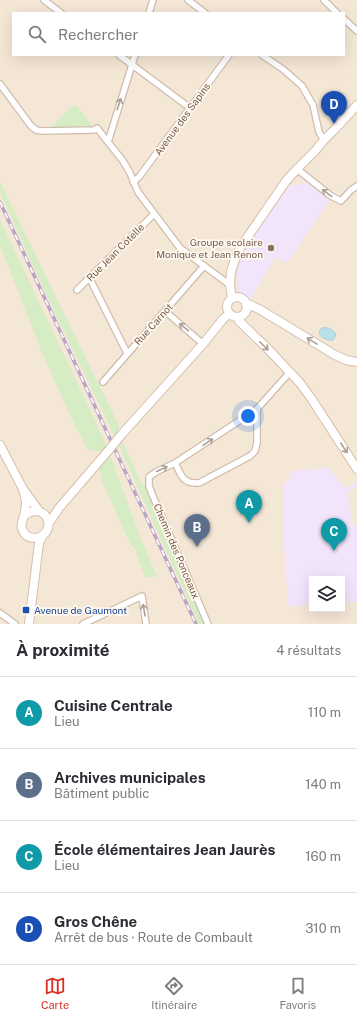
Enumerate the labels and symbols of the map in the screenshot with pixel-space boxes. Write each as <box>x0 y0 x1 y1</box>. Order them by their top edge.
street label: Avenue des Sapins <box>152 80 212 158</box>
pin: D <box>321 91 347 124</box>
one-way arrow <box>116 98 123 111</box>
one-way arrow <box>322 188 333 197</box>
street label: Rue Jean Cotelle <box>84 220 147 283</box>
place label: Groupe scolaire Monique et Jean Renon <box>156 236 263 260</box>
marker: Groupe scolaire Monique et Jean Renon <box>266 243 276 253</box>
street label: Rue Carnot <box>131 301 175 347</box>
one-way arrow <box>179 323 189 332</box>
one-way arrow <box>306 336 318 344</box>
one-way arrow <box>259 341 269 351</box>
your location <box>238 406 258 426</box>
one-way arrow <box>202 437 214 445</box>
one-way arrow <box>340 442 348 454</box>
one-way arrow <box>156 465 168 472</box>
pin: A <box>236 490 262 523</box>
street label: Chemin des Ponceaux <box>151 502 203 601</box>
pin: B <box>184 514 210 547</box>
pin: C <box>321 518 347 551</box>
place label: Avenue de Gaumont <box>34 604 127 616</box>
one-way arrow <box>140 604 148 617</box>
marker: Avenue de Gaumont <box>21 605 31 615</box>

